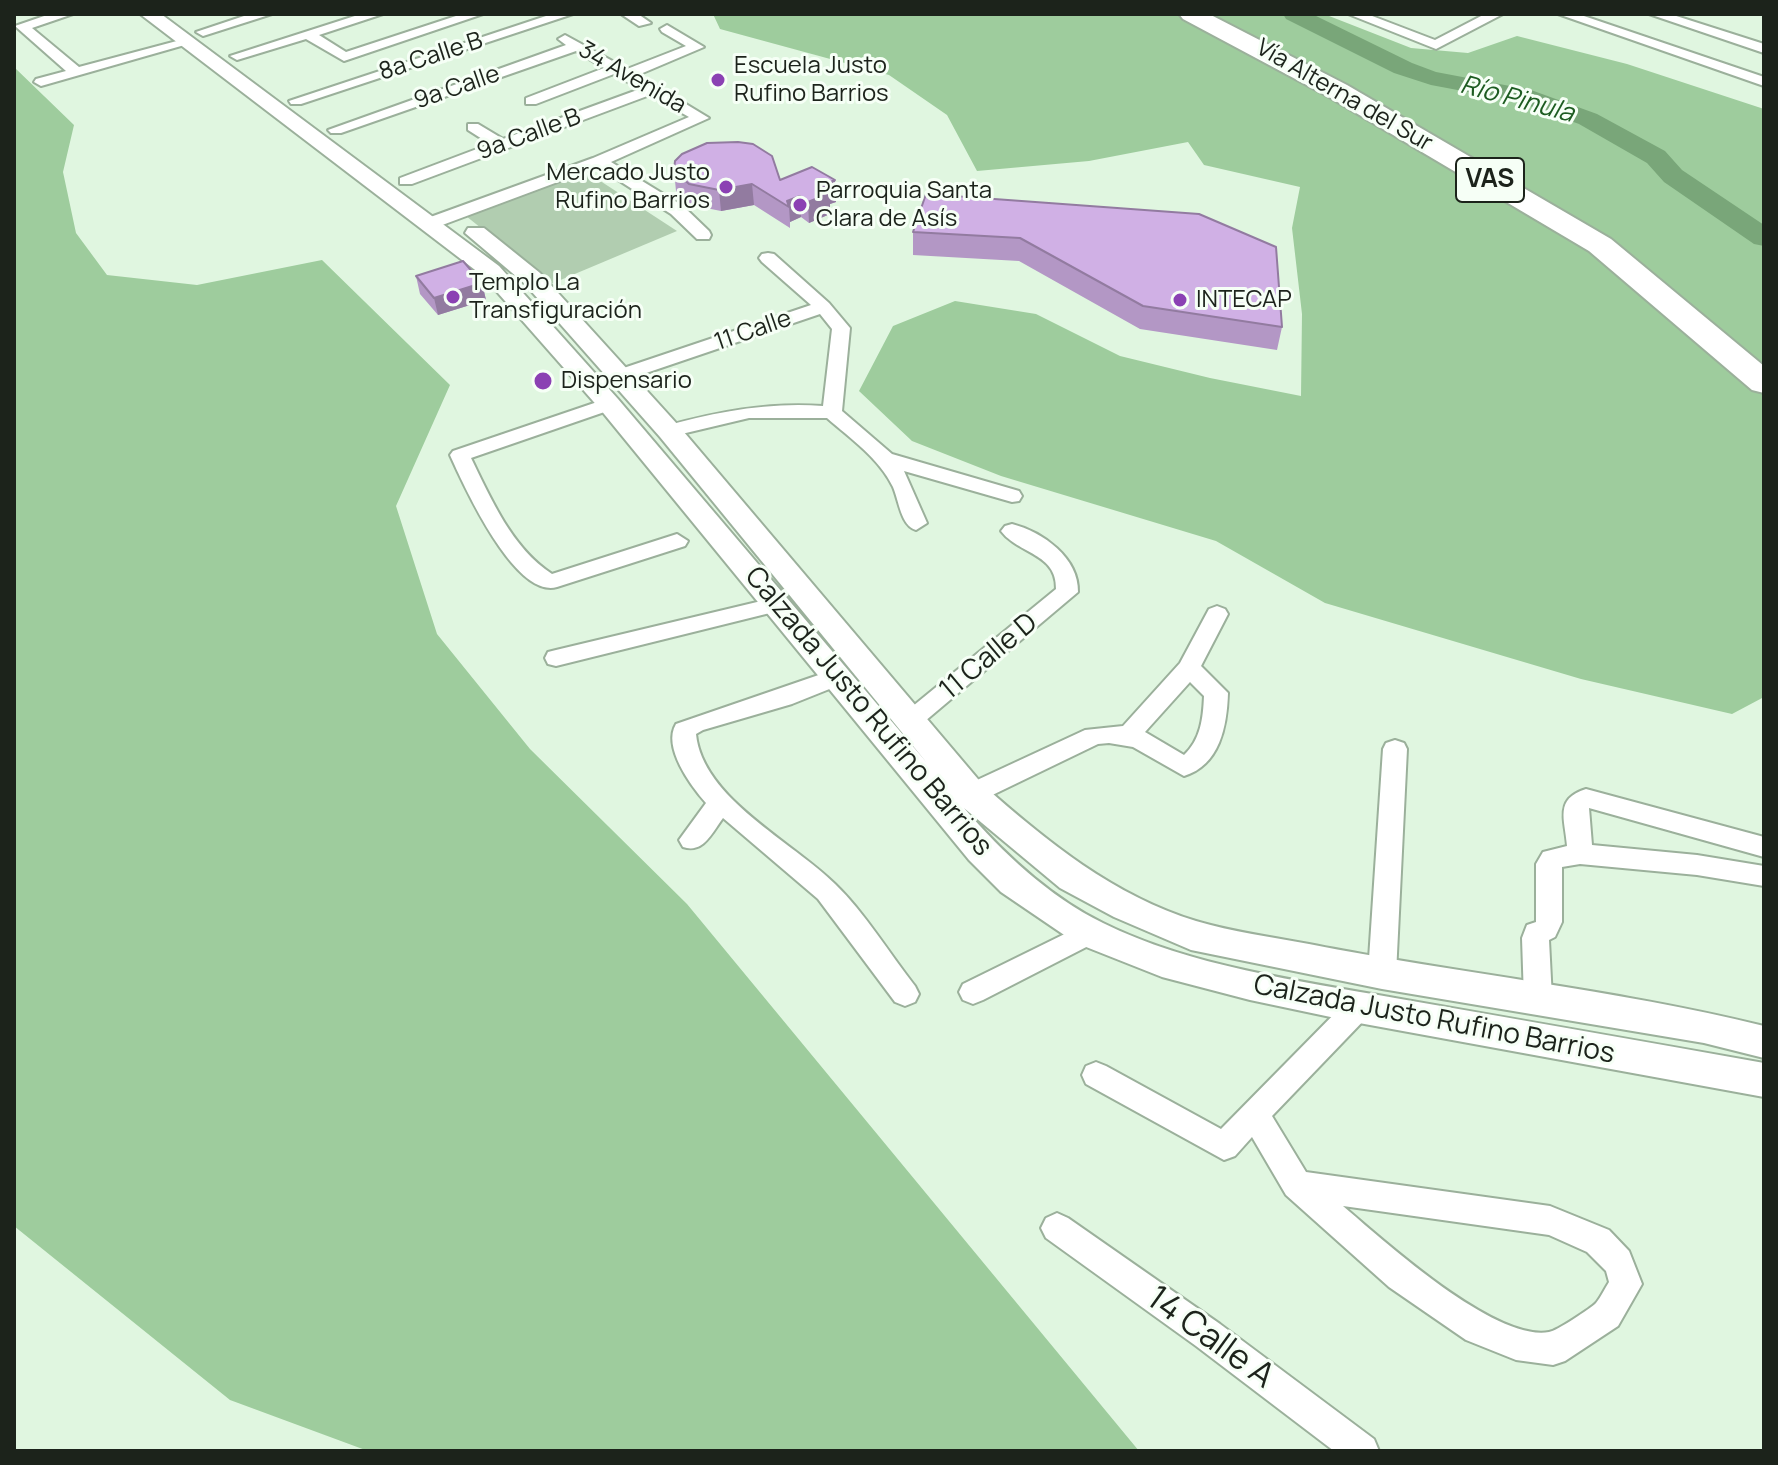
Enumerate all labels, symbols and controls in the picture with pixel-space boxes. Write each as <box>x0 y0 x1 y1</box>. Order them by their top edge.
street label: 8a Calle B <box>376 27 486 87</box>
street label: Vía Alterna del Sur <box>1251 34 1437 158</box>
street label: 34 Avenida <box>573 36 691 120</box>
place label: Escuela Justo Rufino Barrios <box>734 52 889 108</box>
street label: 9a Calle <box>410 60 504 116</box>
water label: Río Pinula <box>1457 70 1577 130</box>
marker: Escuela Justo Rufino Barrios <box>709 71 727 89</box>
street label: 9a Calle B <box>473 103 585 167</box>
road number: VAS <box>1456 158 1524 202</box>
place label: Mercado Justo Rufino Barrios <box>546 159 710 215</box>
place label: Parroquia Santa Clara de Asís <box>816 177 992 233</box>
marker: Mercado Justo Rufino Barrios <box>717 178 735 196</box>
marker: Parroquia Santa Clara de Asís <box>791 196 809 214</box>
place label: Templo La Transfiguración <box>469 269 642 325</box>
place label: INTECAP <box>1196 286 1292 314</box>
marker: Templo La Transfiguración <box>444 288 462 306</box>
marker: INTECAP <box>1171 291 1189 309</box>
street label: 11 Calle <box>711 304 795 358</box>
place label: Dispensario <box>561 367 692 395</box>
marker: Dispensario <box>532 370 554 392</box>
street label: Calzada Justo Rufino Barrios <box>737 561 999 863</box>
street label: 11 Calle D <box>933 607 1045 707</box>
street label: Calzada Justo Rufino Barrios <box>1251 968 1617 1072</box>
street label: 14 Calle A <box>1138 1278 1282 1398</box>

